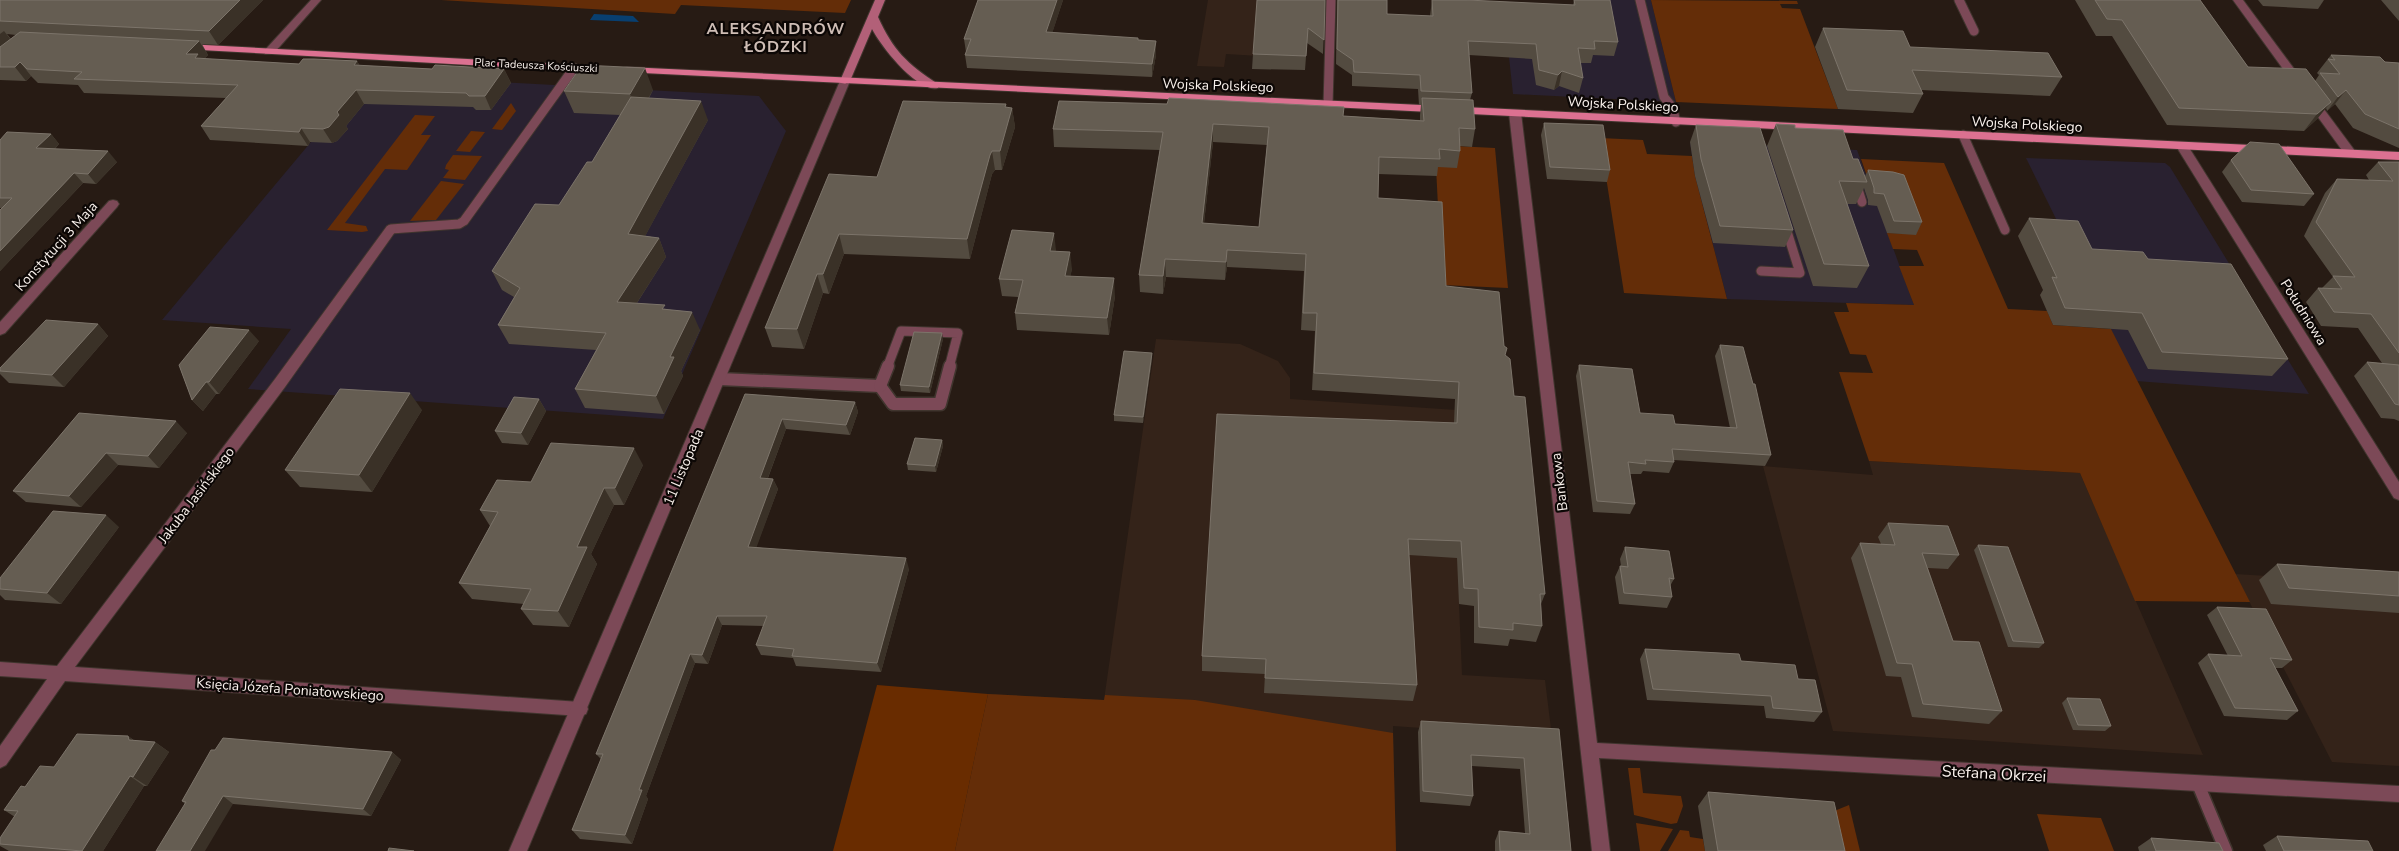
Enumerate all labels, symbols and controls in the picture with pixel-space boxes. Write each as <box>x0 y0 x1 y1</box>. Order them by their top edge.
district label: ALEKSANDRÓW ŁÓDZKI <box>707 18 845 58</box>
street label: Plac Tadeusza Kościuszki <box>474 55 598 76</box>
street label: Wojska Polskiego <box>1162 74 1274 97</box>
street label: Wojska Polskiego <box>1567 92 1679 117</box>
street label: Wojska Polskiego <box>1971 112 2083 137</box>
street label: Konstytucji 3 Maja <box>11 197 102 295</box>
street label: Południowa <box>2276 276 2331 349</box>
street label: 11 Listopada <box>659 426 708 509</box>
street label: Jakuba Jasińskiego <box>153 443 239 548</box>
street label: Bankowa <box>1547 452 1572 512</box>
street label: Księcia Józefa Poniatowskiego <box>196 673 385 706</box>
street label: Stefana Okrzei <box>1941 760 2047 788</box>

